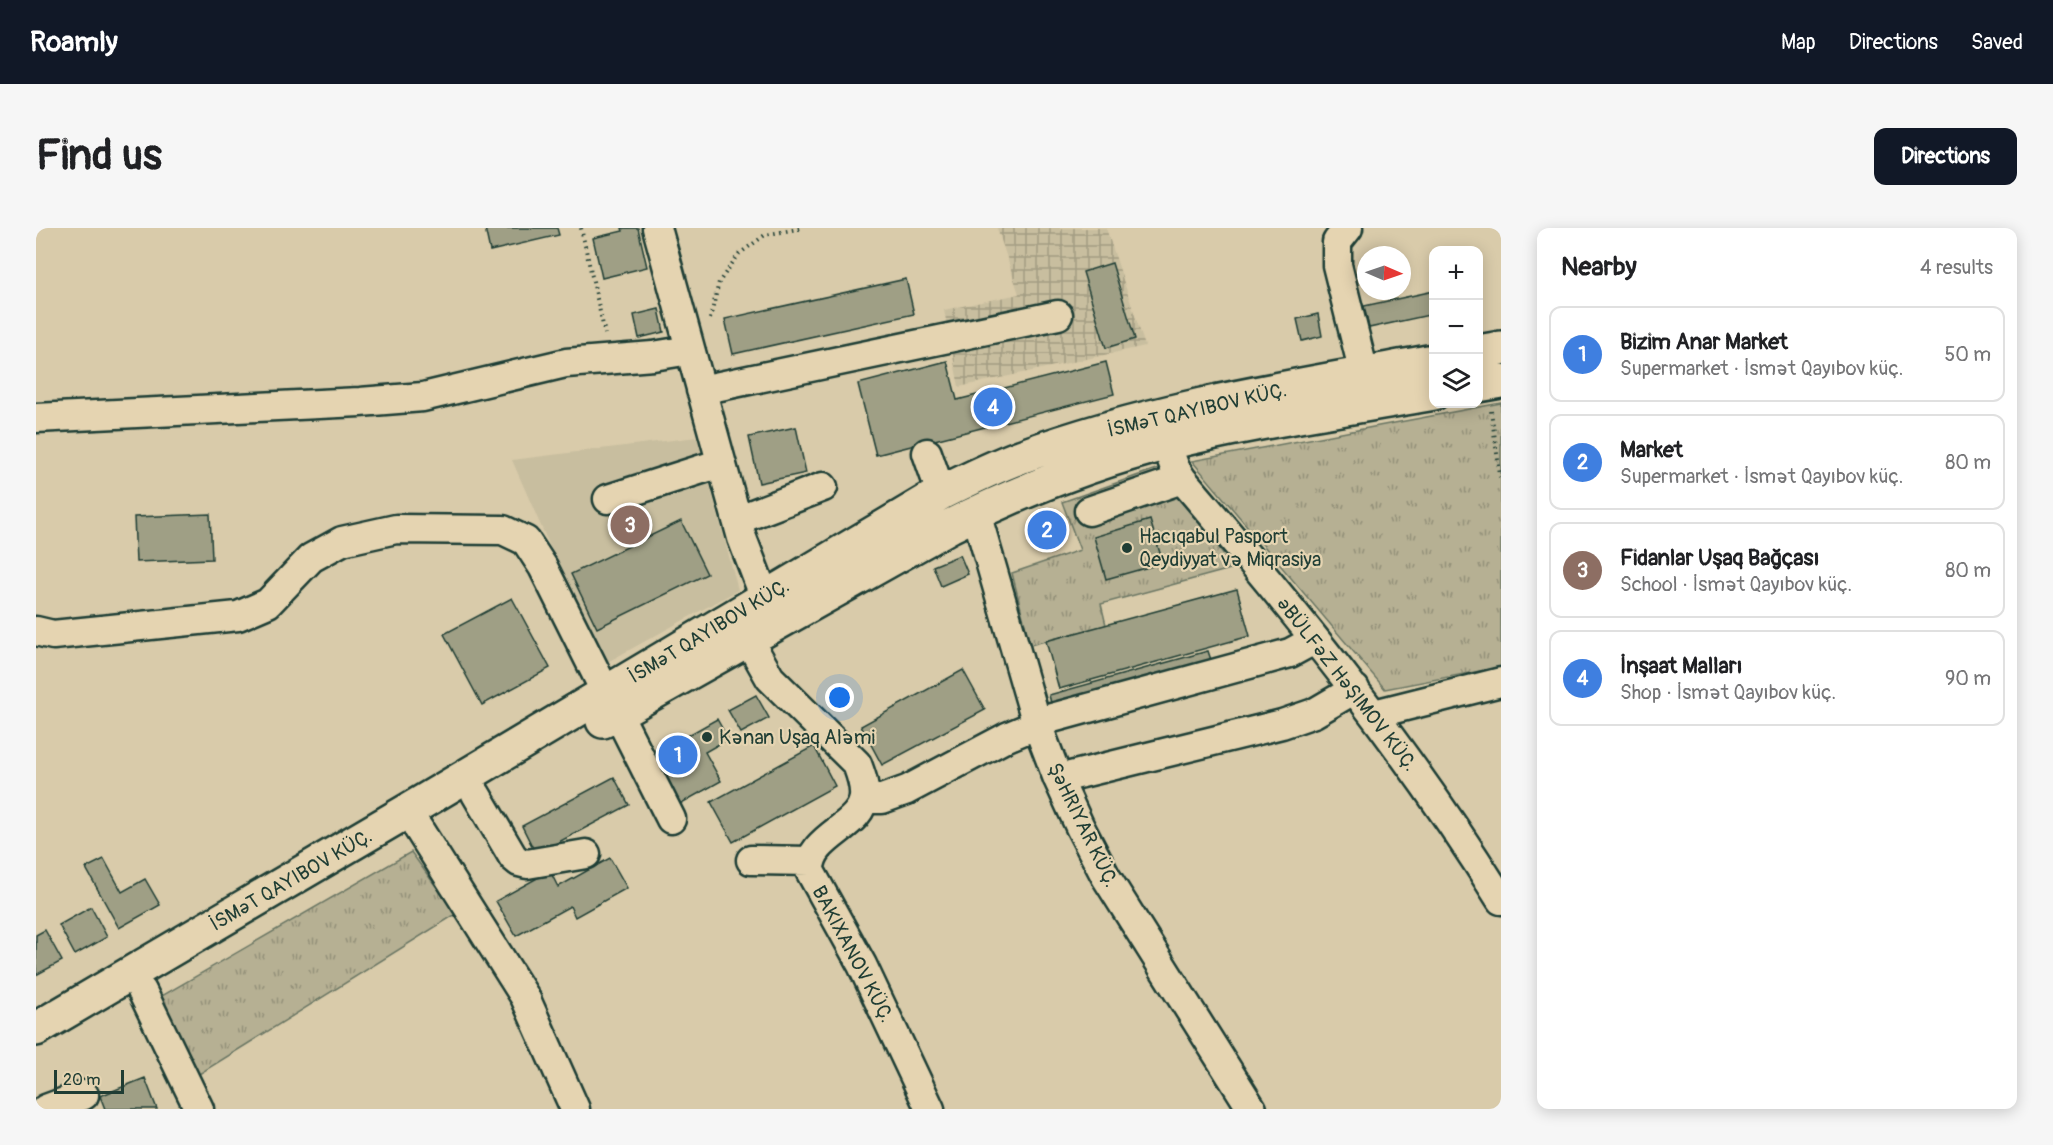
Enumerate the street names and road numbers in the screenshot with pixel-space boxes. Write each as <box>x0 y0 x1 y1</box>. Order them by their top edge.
street label: İSMƏT QAYIBOV KÜÇ. <box>1105 377 1289 443</box>
street label: İSMƏT QAYIBOV KÜÇ. <box>624 573 794 689</box>
street label: ƏBÜLFƏZ HƏŞIMOV KÜÇ. <box>1271 592 1423 776</box>
street label: ŞƏHRIYAR KÜÇ. <box>1042 759 1124 891</box>
street label: İSMƏT QAYIBOV KÜÇ. <box>205 823 377 937</box>
street label: BAKIXANOV KÜÇ. <box>806 881 900 1027</box>

